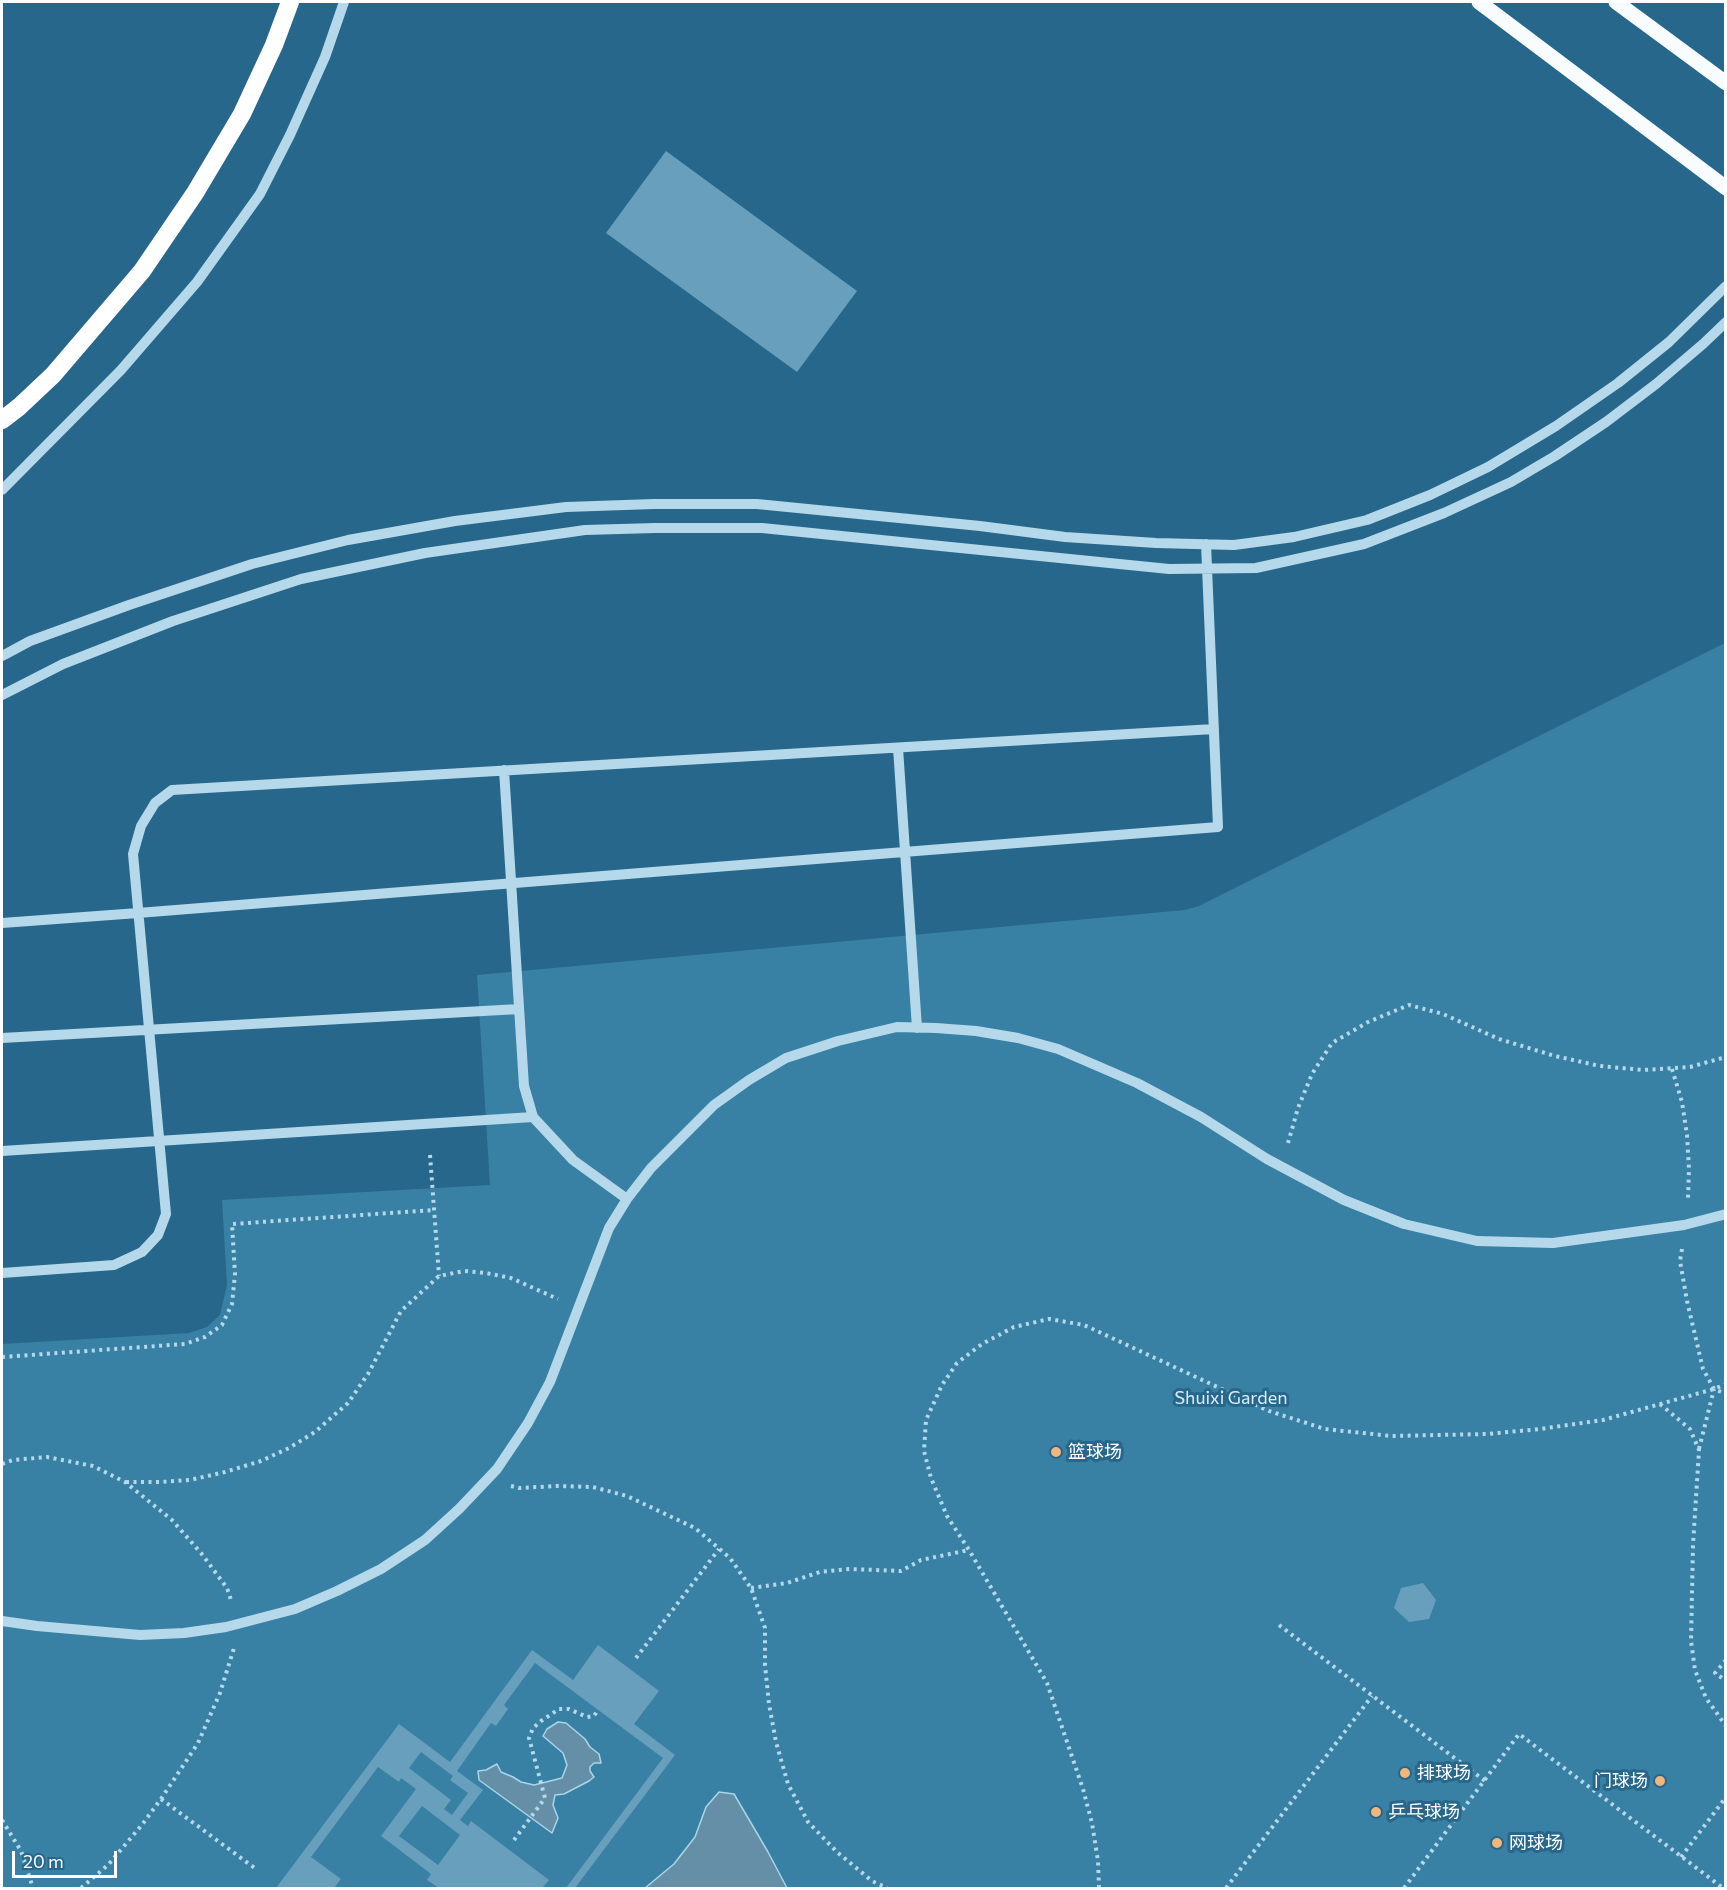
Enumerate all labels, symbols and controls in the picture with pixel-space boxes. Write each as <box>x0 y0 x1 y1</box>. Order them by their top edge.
park label: Shuixi Garden <box>1175 1387 1287 1409</box>
place label: 篮球场 <box>1068 1441 1122 1463</box>
marker: 篮球场 <box>1049 1445 1063 1459</box>
place label: 排球场 <box>1417 1762 1471 1784</box>
marker: 排球场 <box>1398 1766 1412 1780</box>
place label: ‌门球场‌ <box>1594 1770 1648 1792</box>
marker: ‌门球场‌ <box>1653 1774 1667 1788</box>
place label: 乒乓球场 <box>1388 1801 1460 1823</box>
marker: 乒乓球场 <box>1369 1805 1383 1819</box>
place label: 网球场 <box>1509 1832 1563 1854</box>
marker: 网球场 <box>1490 1836 1504 1850</box>
scale bar <box>15 1839 120 1877</box>
text: 20 m <box>23 1850 64 1872</box>

